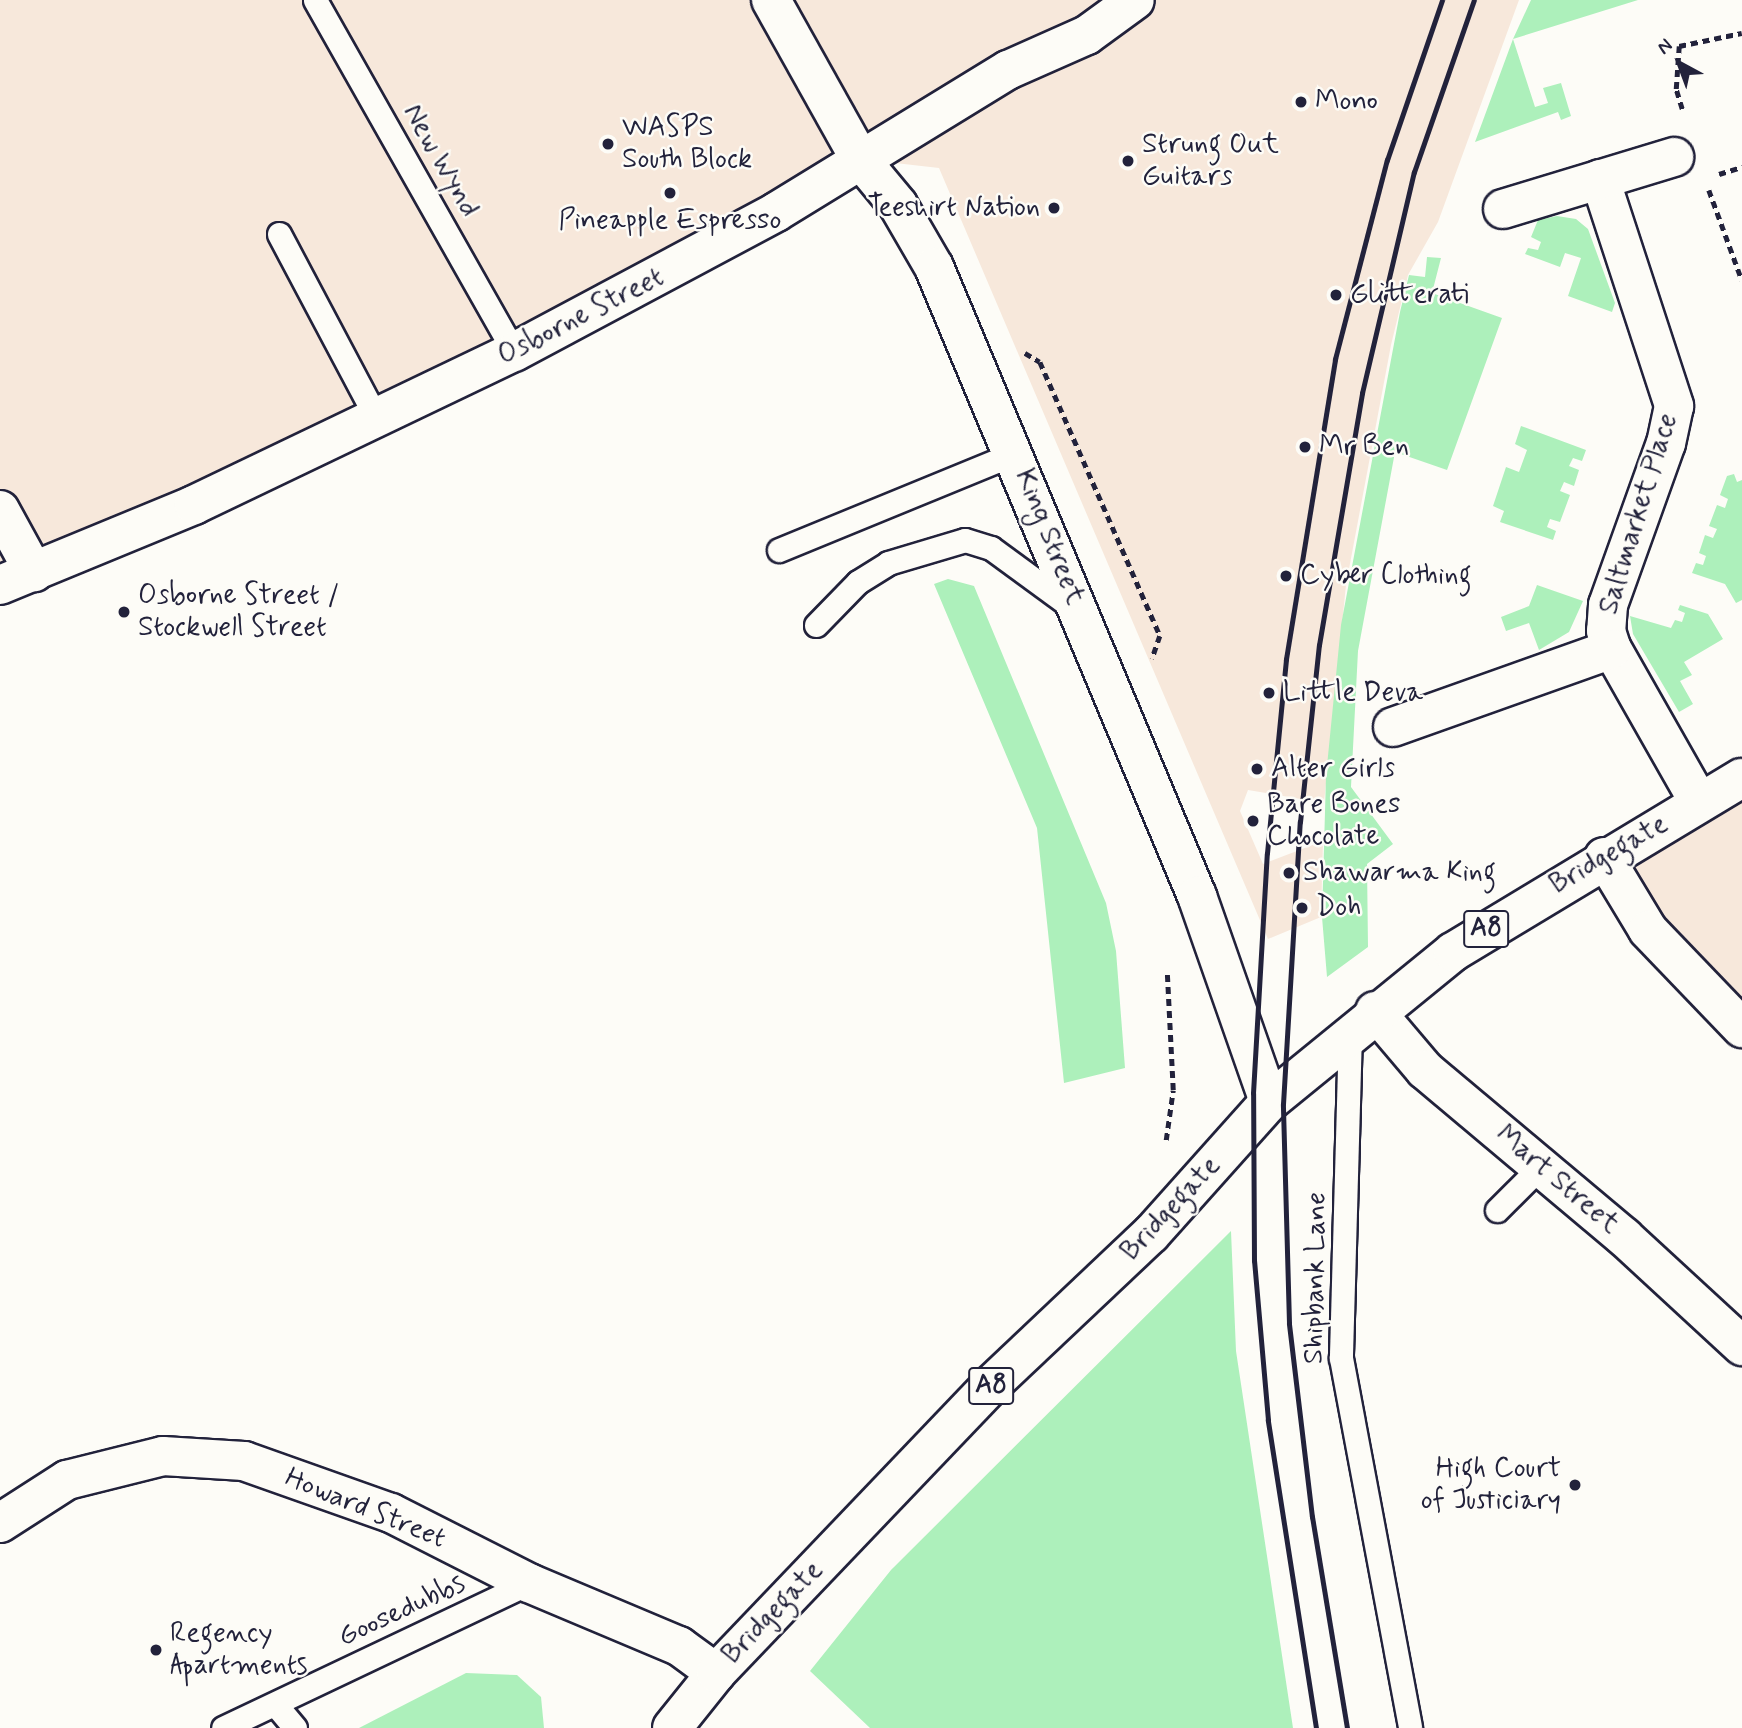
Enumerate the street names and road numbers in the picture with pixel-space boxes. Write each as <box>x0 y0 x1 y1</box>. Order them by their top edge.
street label: New Wynd <box>393 95 487 227</box>
street label: Osborne Street <box>490 260 672 374</box>
street label: Saltmarket Place <box>1592 409 1686 619</box>
street label: King Street <box>1007 464 1091 610</box>
street label: Bridgegate <box>1544 808 1674 902</box>
road number: A8 <box>1462 906 1510 952</box>
street label: Mart Street <box>1488 1118 1626 1242</box>
street label: Bridgegate <box>1114 1150 1228 1268</box>
street label: Shipbank Lane <box>1298 1192 1334 1364</box>
road number: A8 <box>967 1364 1016 1408</box>
street label: Howard Street <box>277 1461 453 1557</box>
street label: Bridgegate <box>715 1554 831 1672</box>
street label: Goosedubbs <box>333 1567 471 1655</box>

